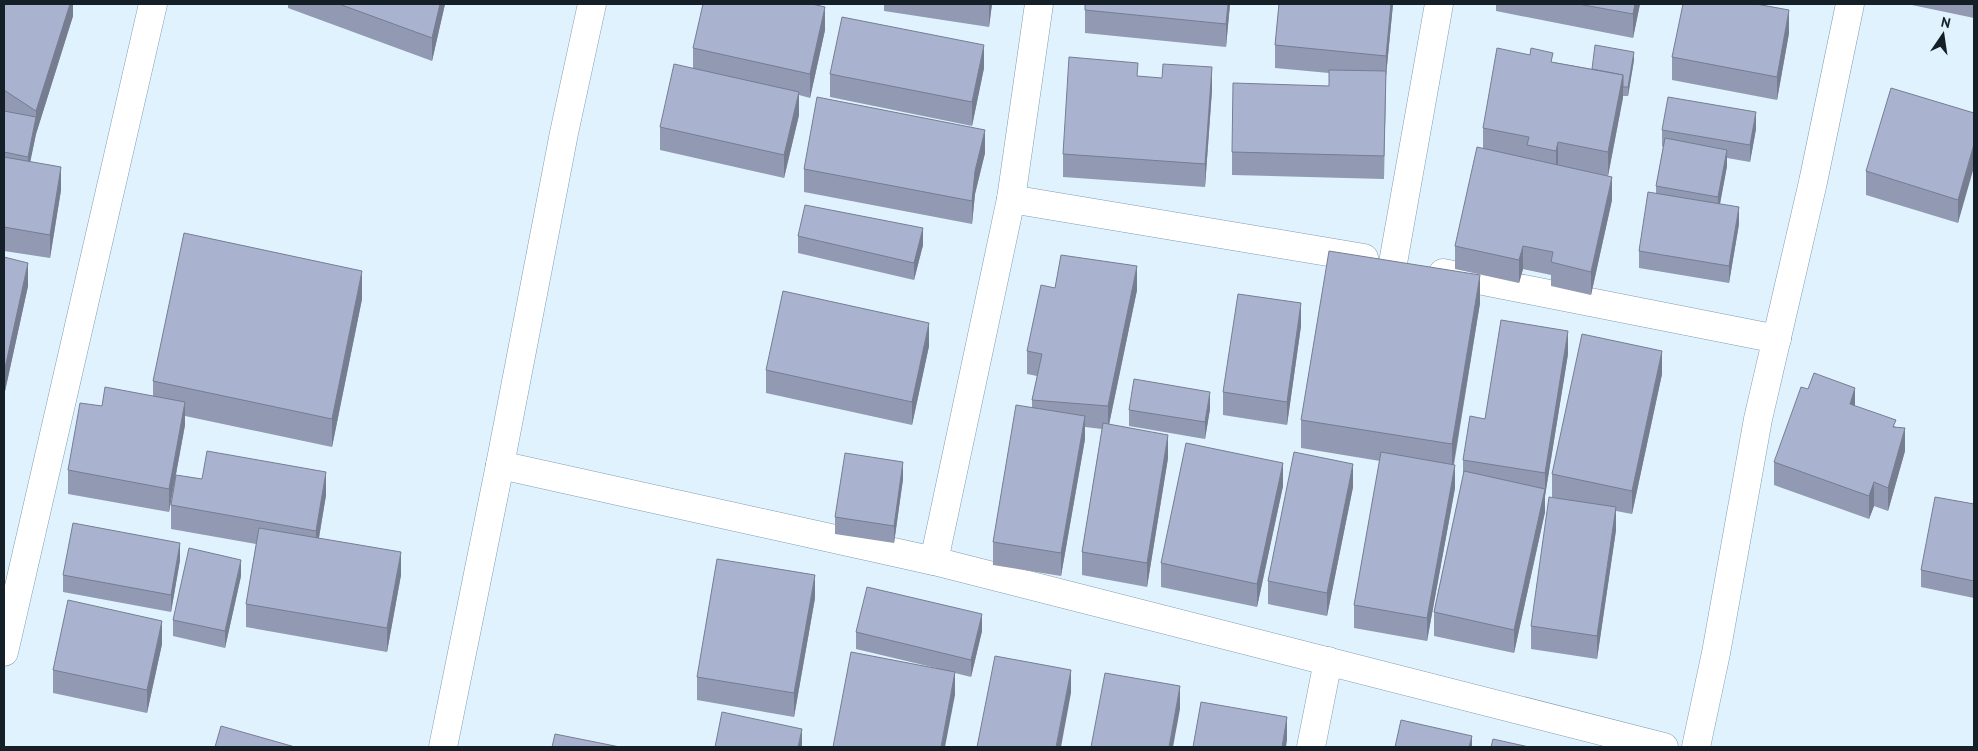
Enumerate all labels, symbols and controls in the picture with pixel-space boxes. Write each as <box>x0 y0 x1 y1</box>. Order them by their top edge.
north arrow <box>1918 10 1968 60</box>
text: N <box>1939 13 1952 32</box>

